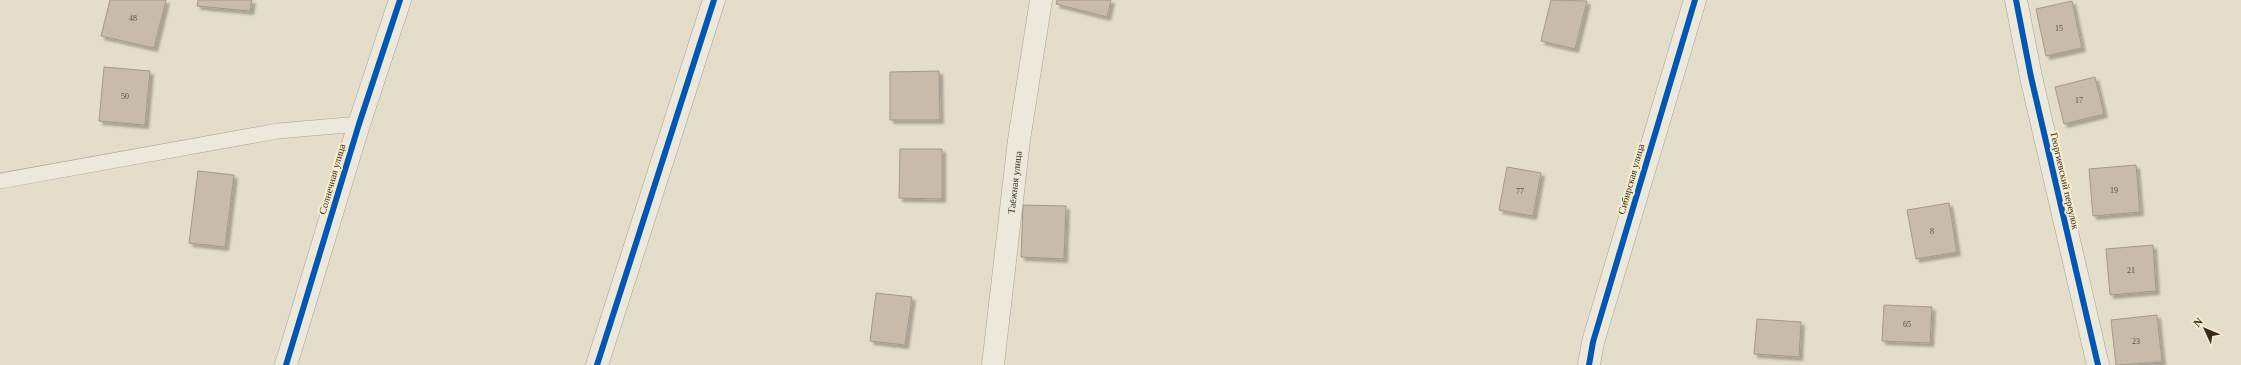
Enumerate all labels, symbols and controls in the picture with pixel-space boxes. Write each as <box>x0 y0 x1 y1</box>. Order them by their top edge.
house number: 48 <box>129 14 137 23</box>
house number: 15 <box>2055 24 2063 33</box>
house number: 50 <box>121 92 129 101</box>
house number: 17 <box>2075 96 2083 105</box>
street label: Георгиевский переулок <box>2049 132 2082 231</box>
street label: Солнечная улица <box>317 142 347 215</box>
street label: Сибирская улица <box>1616 142 1646 216</box>
street label: Таёжная улица <box>1005 150 1023 214</box>
house number: 19 <box>2110 186 2118 195</box>
house number: 77 <box>1516 187 1524 196</box>
house number: 8 <box>1930 227 1934 236</box>
house number: 21 <box>2127 266 2135 275</box>
north arrow <box>2185 309 2225 349</box>
text: N <box>2191 315 2205 329</box>
house number: 65 <box>1903 320 1911 329</box>
house number: 23 <box>2132 337 2140 346</box>

